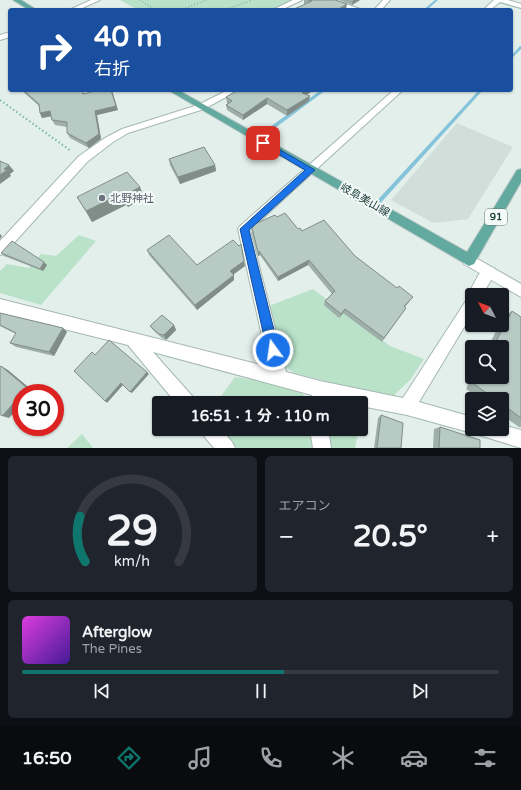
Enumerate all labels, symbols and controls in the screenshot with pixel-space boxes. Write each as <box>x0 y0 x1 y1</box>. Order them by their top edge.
text: 40 m <box>94 20 162 54</box>
icon: right <box>28 24 80 76</box>
text: 右折 <box>94 58 130 80</box>
pin <box>246 126 280 160</box>
icon: arrive <box>252 132 274 154</box>
street label: 岐阜美山線 <box>338 181 392 219</box>
place label: 北野神社 <box>110 192 154 205</box>
marker: 北野神社 <box>97 193 107 203</box>
road number: 91 <box>485 209 507 225</box>
north arrow <box>465 288 509 332</box>
map controls <box>465 288 509 436</box>
position arrow <box>252 329 294 371</box>
button: search <box>465 340 509 384</box>
speed limit sign: 30 <box>12 384 64 436</box>
button: layers <box>465 392 509 436</box>
text: 16:51 · 1 分 · 110 m <box>190 407 330 425</box>
text: エアコン <box>279 498 331 514</box>
text: 29 <box>106 507 158 557</box>
text: 20.5° <box>353 518 428 555</box>
text: − <box>279 524 294 550</box>
text: + <box>487 524 499 550</box>
text: km/h <box>114 553 150 570</box>
text: Afterglow <box>82 623 152 641</box>
text: The Pines <box>82 641 142 657</box>
icon: previous <box>91 680 113 702</box>
icon: pause <box>250 680 272 702</box>
icon: next <box>409 680 431 702</box>
icon: directions <box>115 744 143 772</box>
icon: music <box>186 744 214 772</box>
icon: phone <box>257 744 285 772</box>
icon: climate <box>329 744 357 772</box>
icon: car <box>400 744 428 772</box>
icon: filters <box>471 744 499 772</box>
text: 16:50 <box>22 747 72 769</box>

